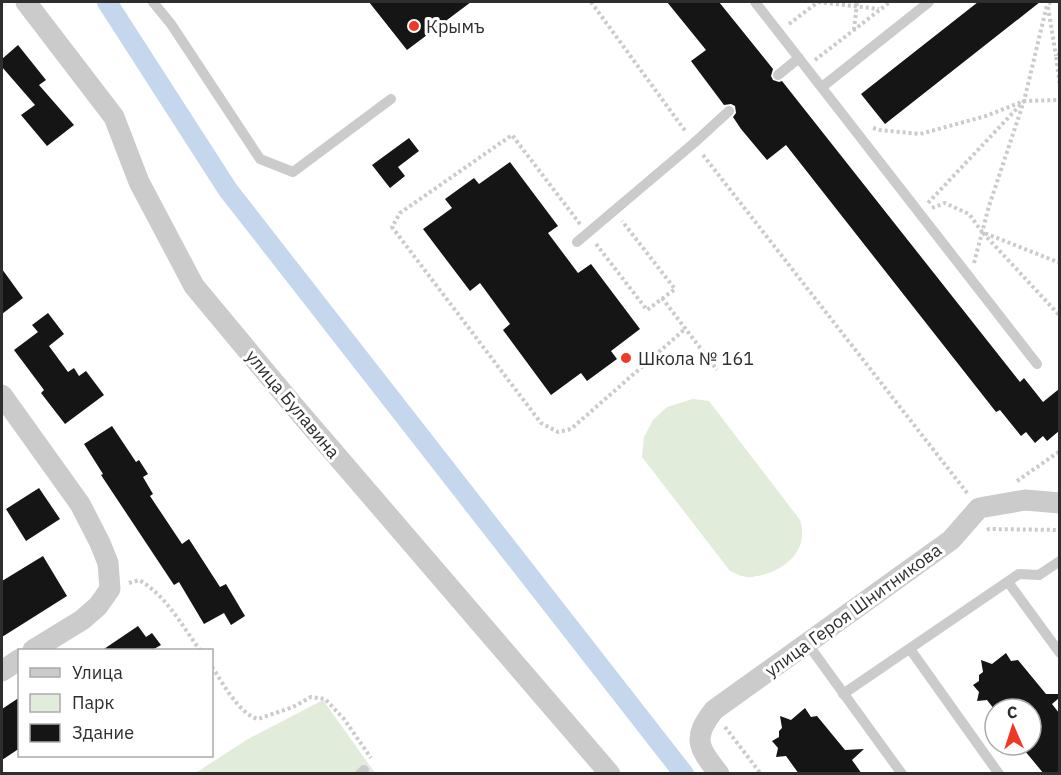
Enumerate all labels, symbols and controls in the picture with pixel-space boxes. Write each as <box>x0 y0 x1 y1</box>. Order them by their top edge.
place label: Крымъ <box>426 15 485 38</box>
marker: Крымъ <box>407 19 421 33</box>
street label: улица Булавина <box>241 345 345 463</box>
place label: Школа № 161 <box>638 347 754 370</box>
marker: Школа № 161 <box>619 351 633 365</box>
street label: улица Героя Шнитникова <box>760 538 946 682</box>
legend <box>18 649 213 757</box>
text: Улица <box>72 661 123 684</box>
text: Парк <box>72 691 115 714</box>
north arrow <box>983 697 1043 757</box>
text: С <box>1006 702 1018 722</box>
text: Здание <box>72 721 134 744</box>

